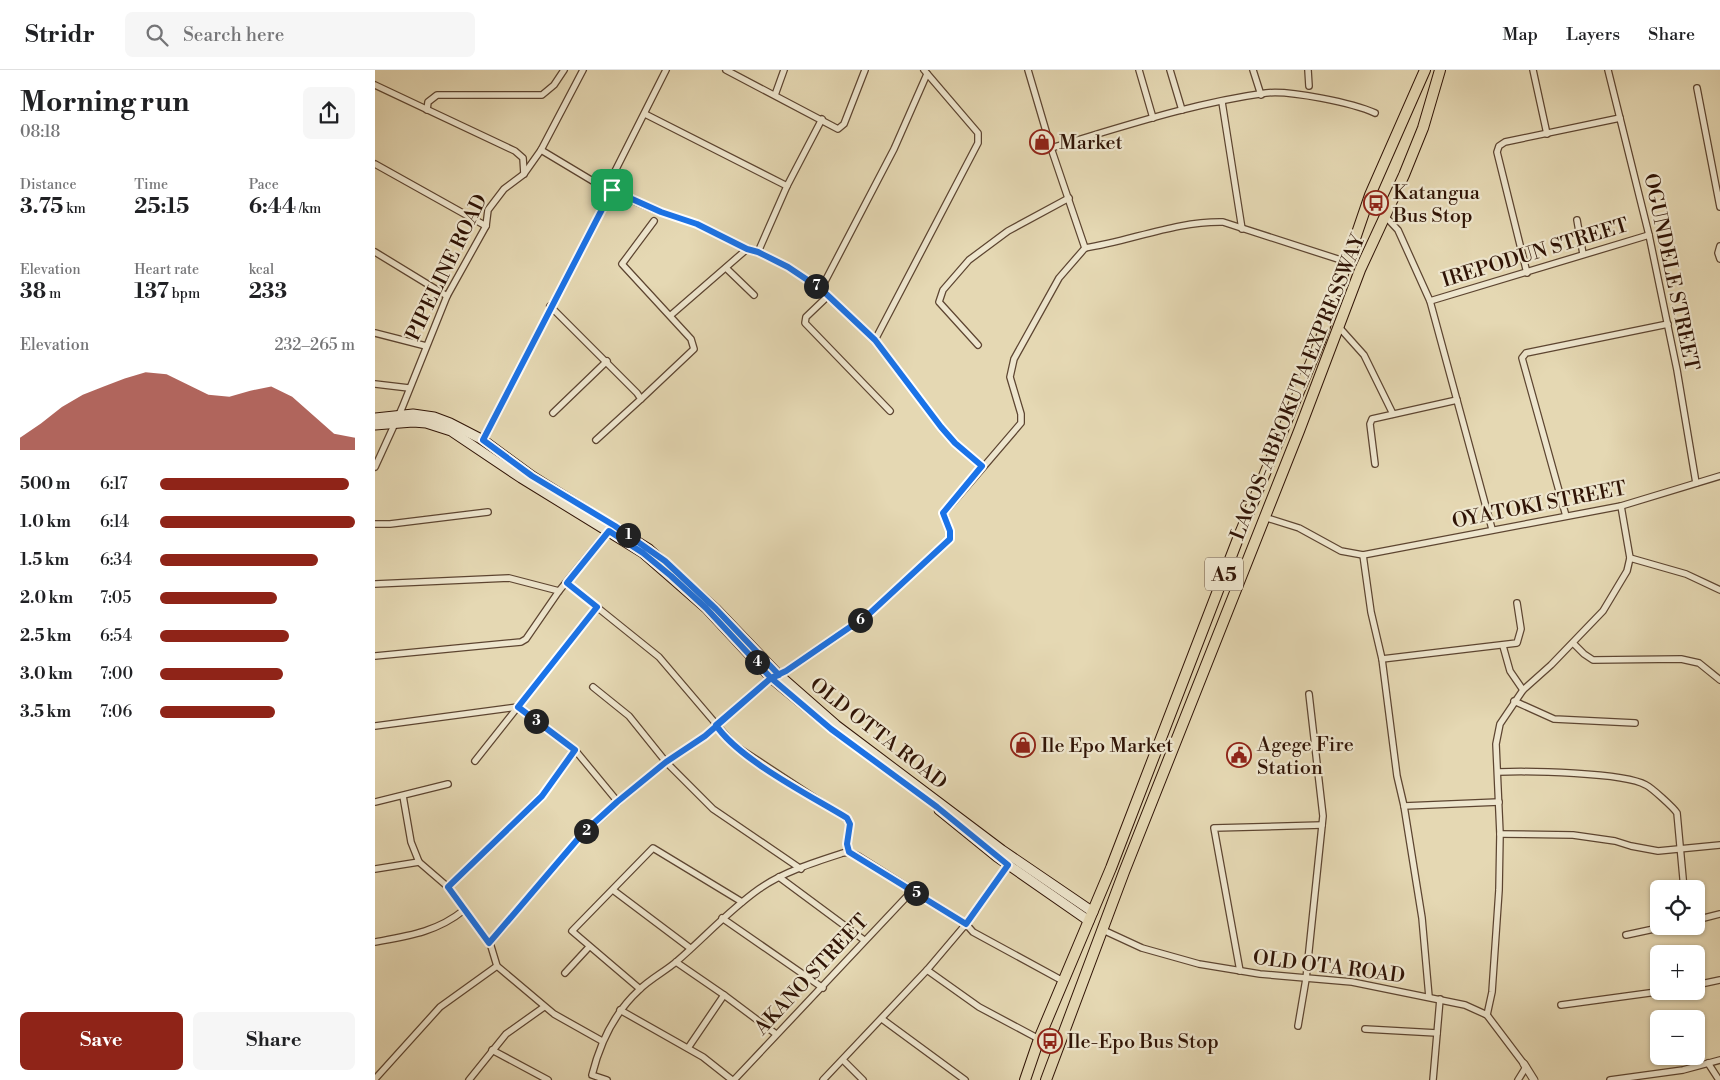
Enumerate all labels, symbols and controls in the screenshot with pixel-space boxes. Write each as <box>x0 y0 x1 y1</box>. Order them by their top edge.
search box <box>125 12 475 57</box>
text: Stridr <box>25 20 95 50</box>
icon: search <box>143 21 171 49</box>
text: Search here <box>183 23 284 47</box>
text: Map <box>1503 23 1538 46</box>
text: Layers <box>1566 23 1620 46</box>
text: Share <box>1648 23 1695 46</box>
text: Morning run <box>20 85 189 120</box>
button: share <box>303 87 355 139</box>
text: 08:18 <box>20 122 60 142</box>
shop icon: Market <box>1029 129 1055 155</box>
place label: Market <box>1059 131 1123 156</box>
pin <box>591 169 633 211</box>
street label: OGUNDELE STREET <box>1637 171 1704 373</box>
text: Distance <box>20 176 77 194</box>
text: Time <box>134 176 168 194</box>
text: Pace <box>249 176 279 194</box>
icon: arrive <box>598 176 626 204</box>
place label: Katangua Bus Stop <box>1392 181 1481 229</box>
street label: PIPELINE ROAD <box>401 190 494 345</box>
bus stop icon: Katangua Bus Stop <box>1363 190 1389 216</box>
text: 3.75 <box>20 194 63 220</box>
text: 25:15 <box>134 194 189 220</box>
text: 6:44 <box>249 194 296 220</box>
text: km <box>63 200 86 218</box>
text: /km <box>296 200 321 218</box>
street label: IREPODUN STREET <box>1439 213 1632 294</box>
street label: LAGOS-ABEOKUTA EXPRESSWAY <box>1225 230 1372 544</box>
text: Elevation <box>20 261 81 279</box>
text: Heart rate <box>134 261 199 279</box>
text: kcal <box>249 261 274 279</box>
pin: 7 <box>803 274 829 298</box>
text: 7 <box>812 277 821 295</box>
text: 38 <box>20 279 46 305</box>
text: 137 <box>134 279 169 305</box>
text: 233 <box>249 279 287 305</box>
text: m <box>46 285 61 303</box>
text: bpm <box>169 285 200 303</box>
text: Elevation <box>20 335 89 355</box>
text: 232–265 m <box>274 335 355 355</box>
text: 500 m <box>20 474 70 494</box>
text: 6:17 <box>100 474 127 494</box>
street label: OYATOKI STREET <box>1450 476 1629 535</box>
text: 1.0 km <box>20 512 71 532</box>
text: 6:14 <box>100 512 129 532</box>
pin: 1 <box>615 522 641 548</box>
text: 1 <box>625 526 632 544</box>
text: 1.5 km <box>20 550 69 570</box>
text: 6:34 <box>100 550 132 570</box>
road number: A5 <box>1205 558 1243 590</box>
text: 2.0 km <box>20 588 73 608</box>
text: 7:05 <box>100 588 131 608</box>
pin: 6 <box>847 608 873 632</box>
text: 6 <box>856 611 865 629</box>
text: 2.5 km <box>20 626 71 646</box>
text: 6:54 <box>100 626 132 646</box>
pin: 4 <box>745 650 769 674</box>
text: 4 <box>753 653 762 671</box>
text: 3.0 km <box>20 664 73 684</box>
text: 7:00 <box>100 664 133 684</box>
street label: OLD OTTA ROAD <box>804 673 952 796</box>
text: 3.5 km <box>20 702 71 722</box>
text: 7:06 <box>100 702 132 722</box>
pin: 3 <box>523 708 549 734</box>
text: 3 <box>532 712 541 730</box>
shop icon: Ile Epo Market <box>1010 732 1036 758</box>
place label: Agege Fire Station <box>1256 733 1354 781</box>
place label: Ile Epo Market <box>1041 734 1173 759</box>
public building icon: Agege Fire Station <box>1226 742 1252 768</box>
pin: 2 <box>573 818 599 844</box>
text: 2 <box>582 822 591 840</box>
pin: 5 <box>903 880 929 906</box>
map controls <box>1650 880 1705 1065</box>
button: locate <box>1650 880 1705 935</box>
text: 5 <box>912 884 921 902</box>
street label: AKANO STREET <box>749 909 875 1041</box>
button: + <box>1650 945 1705 1000</box>
street label: OLD OTA ROAD <box>1251 946 1406 989</box>
button: − <box>1650 1010 1705 1065</box>
button: Save <box>20 1012 183 1070</box>
button: Share <box>193 1012 355 1070</box>
bus stop icon: Ile-Epo Bus Stop <box>1037 1028 1063 1054</box>
place label: Ile-Epo Bus Stop <box>1067 1030 1219 1055</box>

